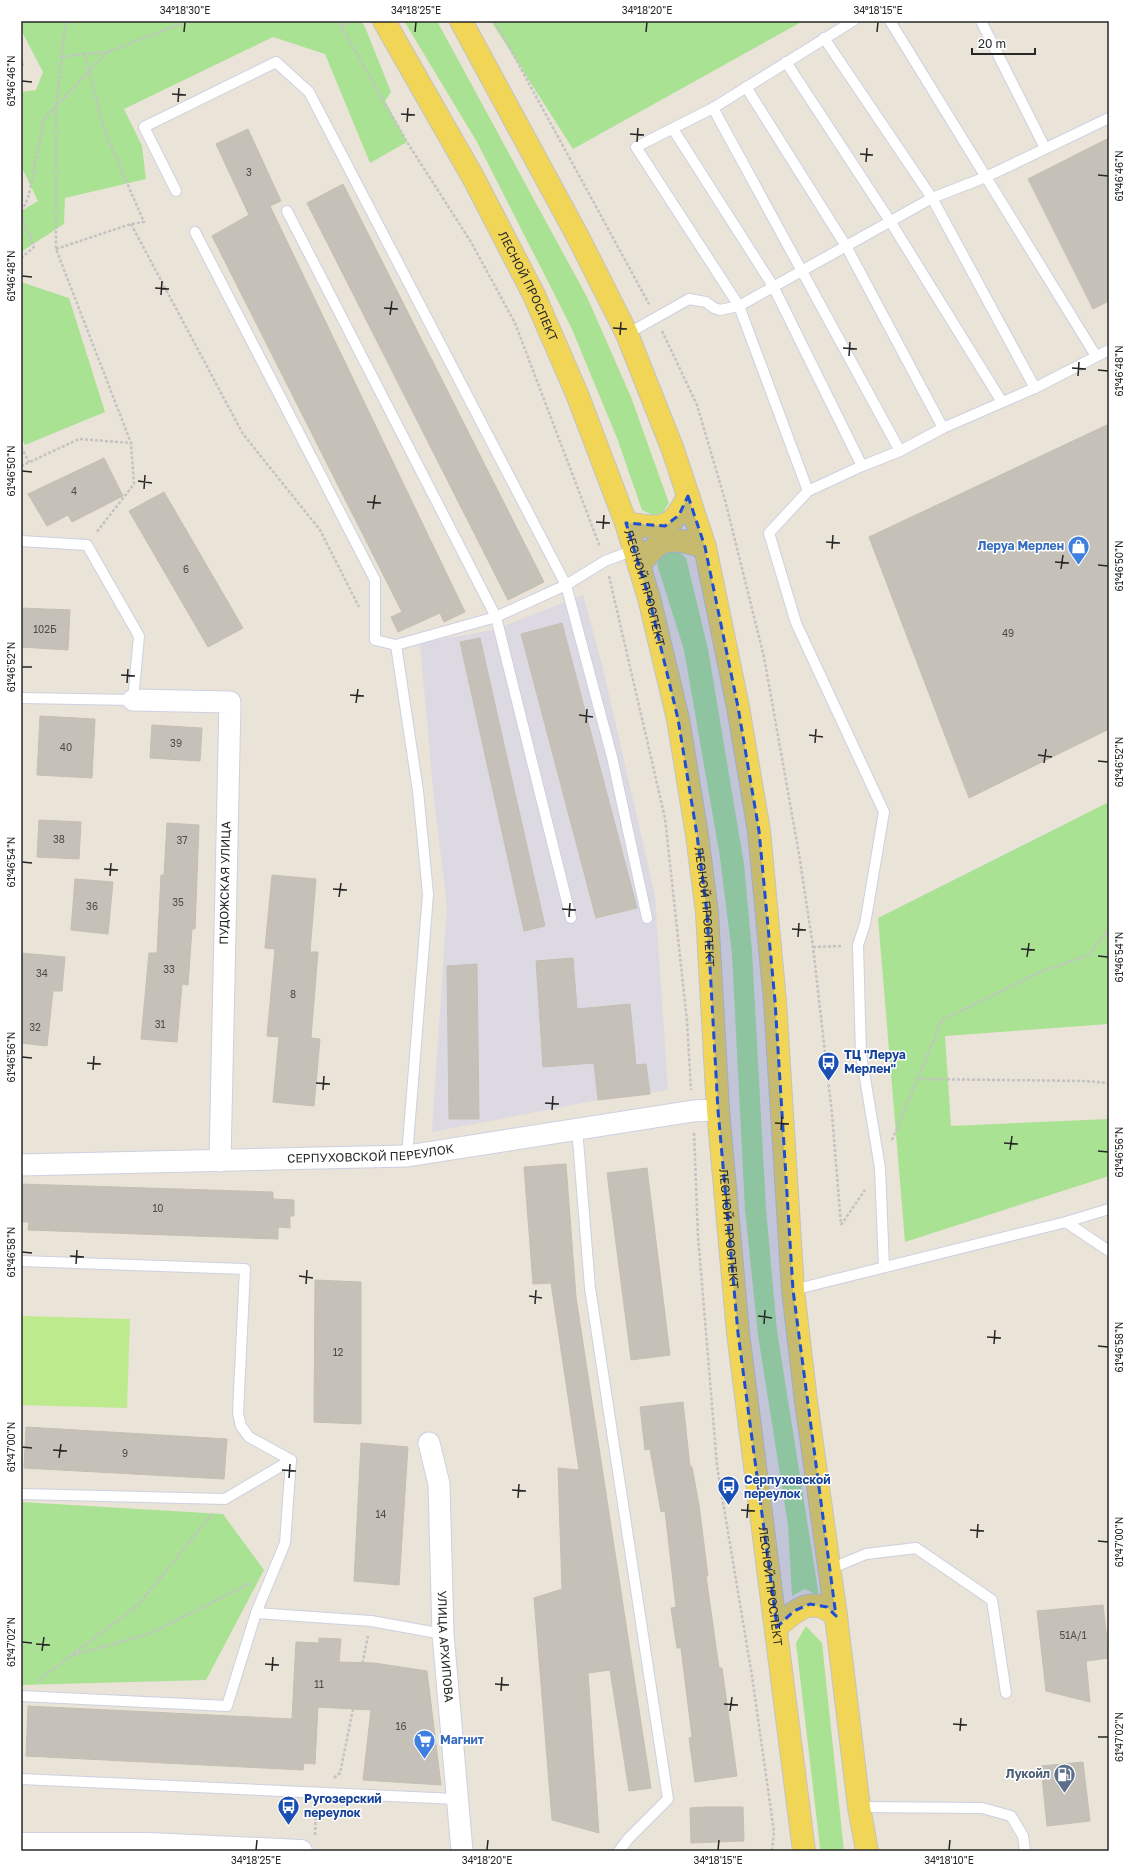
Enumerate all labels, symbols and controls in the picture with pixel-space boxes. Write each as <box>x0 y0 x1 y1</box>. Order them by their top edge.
text: 34°18'30"E <box>160 4 210 16</box>
text: 34°18'25"E <box>391 4 441 16</box>
text: 34°18'20"E <box>622 4 672 16</box>
text: 34°18'15"E <box>853 4 903 16</box>
scale bar <box>972 30 1035 56</box>
text: 20 m <box>978 36 1006 51</box>
text: 61°46'46"N <box>5 55 17 107</box>
text: 61°46'46"N <box>1113 150 1125 202</box>
house number: 3 <box>246 166 252 178</box>
street label: ЛЕСНОЙ ПРОСПЕКТ <box>495 229 561 344</box>
text: 61°46'48"N <box>5 250 17 302</box>
text: 61°46'48"N <box>1113 345 1125 397</box>
text: 61°46'50"N <box>5 446 17 496</box>
house number: 4 <box>71 485 77 497</box>
street label: ЛЕСНОЙ ПРОСПЕКТ <box>621 528 668 648</box>
shop icon: Леруа Мерлен <box>1066 533 1092 566</box>
place label: Леруа Мерлен <box>978 538 1064 553</box>
text: 61°46'50"N <box>1113 541 1125 591</box>
house number: 6 <box>183 563 189 575</box>
house number: 102Б <box>33 623 57 635</box>
house number: 49 <box>1002 627 1014 639</box>
text: 61°46'52"N <box>5 642 17 692</box>
house number: 39 <box>170 737 182 749</box>
text: 61°46'52"N <box>1113 737 1125 787</box>
house number: 40 <box>60 741 72 753</box>
street label: ПУДОЖСКАЯ УЛИЦА <box>216 821 233 945</box>
house number: 38 <box>53 833 65 845</box>
house number: 37 <box>176 834 188 846</box>
text: 61°46'54"N <box>5 837 17 887</box>
street label: ЛЕСНОЙ ПРОСПЕКТ <box>692 846 718 968</box>
house number: 35 <box>172 896 184 908</box>
house number: 36 <box>86 900 98 912</box>
text: 61°46'54"N <box>1113 932 1125 982</box>
house number: 33 <box>163 963 175 975</box>
house number: 34 <box>36 967 48 979</box>
house number: 8 <box>290 988 296 1000</box>
house number: 31 <box>155 1018 165 1030</box>
house number: 32 <box>29 1021 41 1033</box>
text: 61°46'56"N <box>5 1032 17 1082</box>
place label: ТЦ "Леруа Мерлен" <box>844 1047 906 1076</box>
bus stop icon: ТЦ "Леруа Мерлен" <box>815 1049 841 1082</box>
text: 61°46'56"N <box>1113 1127 1125 1177</box>
street label: СЕРПУХОВСКОЙ ПЕРЕУЛОК <box>287 1141 456 1166</box>
street label: ЛЕСНОЙ ПРОСПЕКТ <box>716 1168 742 1290</box>
house number: 10 <box>152 1202 164 1214</box>
text: 61°46'58"N <box>5 1227 17 1277</box>
text: 61°46'58"N <box>1113 1322 1125 1372</box>
house number: 12 <box>333 1346 344 1358</box>
text: 61°47'00"N <box>5 1422 17 1472</box>
house number: 9 <box>122 1447 128 1459</box>
place label: Серпуховской переулок <box>744 1472 831 1501</box>
bus stop icon: Серпуховской переулок <box>715 1474 741 1507</box>
house number: 14 <box>376 1508 386 1520</box>
text: 61°47'00"N <box>1113 1517 1125 1567</box>
street label: ЛЕСНОЙ ПРОСПЕКТ <box>756 1526 786 1647</box>
street label: УЛИЦА АРХИПОВА <box>435 1590 457 1703</box>
text: 61°47'02"N <box>5 1617 17 1667</box>
house number: 51А/1 <box>1060 1629 1087 1641</box>
house number: 11 <box>314 1678 324 1690</box>
text: 61°47'02"N <box>1113 1712 1125 1762</box>
house number: 16 <box>396 1720 406 1732</box>
supermarket icon: Магнит <box>412 1727 438 1760</box>
place label: Магнит <box>440 1732 484 1747</box>
fuel station icon: Лукойл <box>1052 1761 1078 1794</box>
place label: Лукойл <box>1006 1766 1050 1781</box>
place label: Ругозерский переулок <box>304 1791 382 1820</box>
bus stop icon: Ругозерский переулок <box>276 1793 302 1826</box>
text: 34°18'25"E <box>231 1854 281 1866</box>
text: 34°18'20"E <box>462 1854 512 1866</box>
text: 34°18'15"E <box>693 1854 743 1866</box>
text: 34°18'10"E <box>924 1854 974 1866</box>

